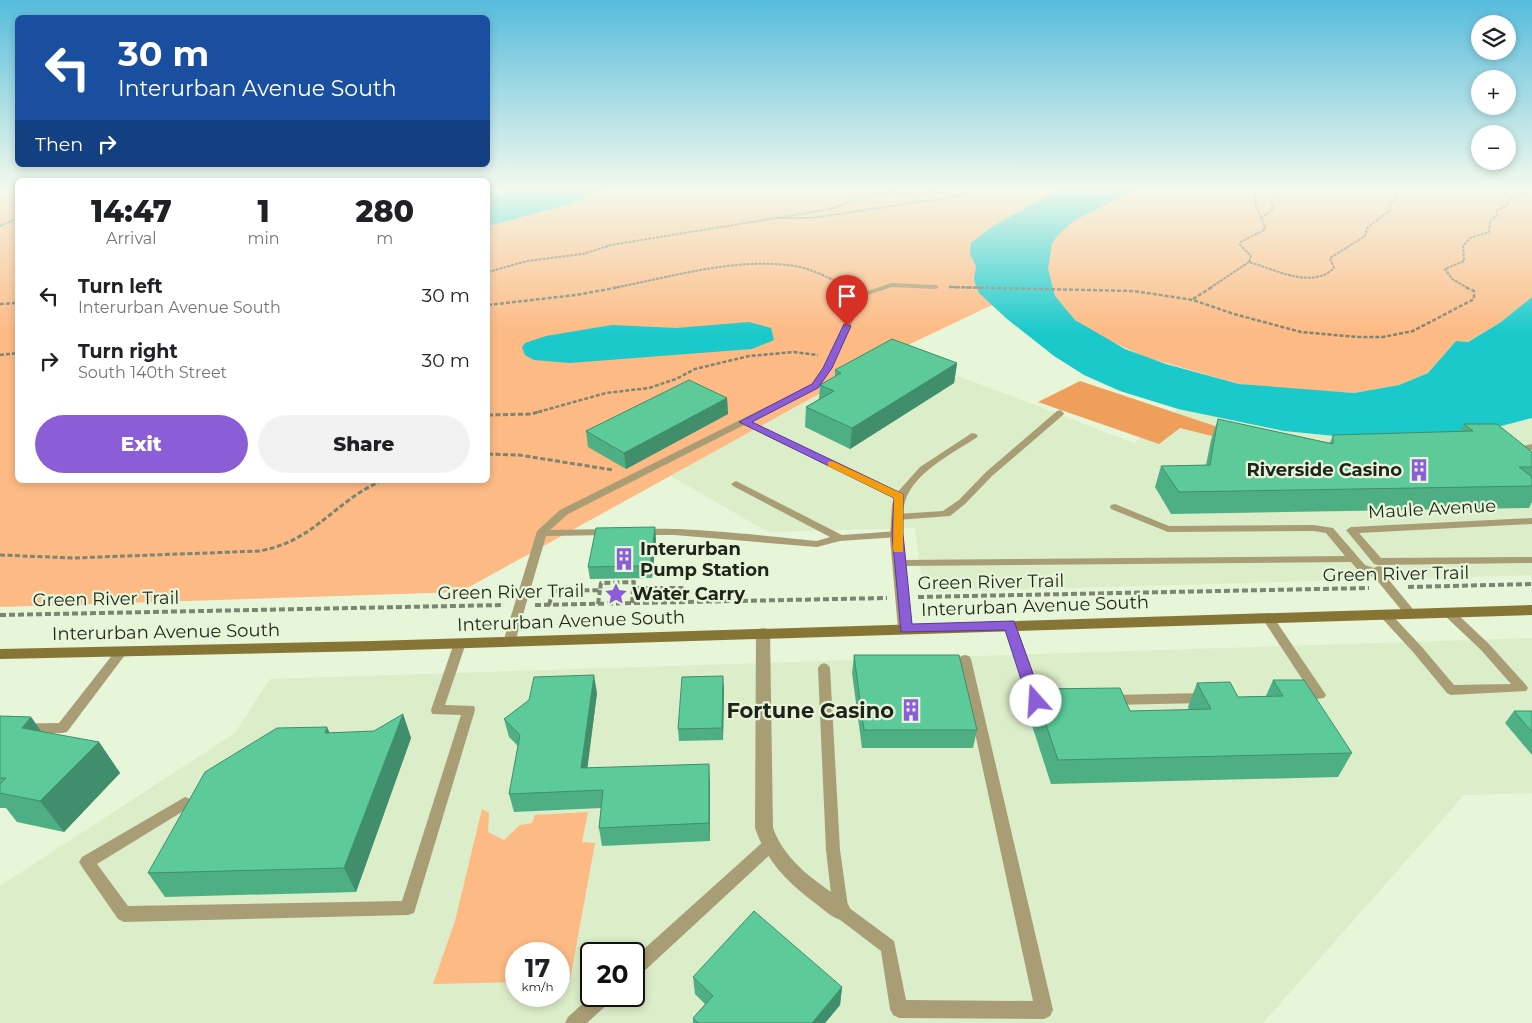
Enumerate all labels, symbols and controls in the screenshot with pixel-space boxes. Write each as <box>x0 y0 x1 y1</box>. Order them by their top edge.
map controls <box>1471 15 1516 170</box>
button: layers <box>1471 15 1516 60</box>
text: 30 m <box>118 32 209 75</box>
icon: left <box>35 35 100 100</box>
button: + <box>1471 70 1516 115</box>
text: Interurban Avenue South <box>118 75 397 102</box>
button: − <box>1471 125 1516 170</box>
icon: right <box>93 130 121 158</box>
text: Then <box>35 133 83 156</box>
text: 14:47 <box>91 193 172 230</box>
text: 1 <box>257 193 270 230</box>
text: 280 <box>356 193 414 230</box>
text: Arrival <box>106 229 156 248</box>
text: min <box>248 229 280 248</box>
text: m <box>376 229 393 248</box>
text: Turn left <box>78 275 163 298</box>
pin <box>826 275 868 326</box>
icon: left <box>35 282 63 310</box>
icon: arrive <box>833 282 861 310</box>
text: 30 m <box>422 284 470 307</box>
text: Interurban Avenue South <box>78 298 281 317</box>
text: Turn right <box>78 340 178 363</box>
icon: right <box>35 347 63 375</box>
text: 30 m <box>422 349 470 372</box>
text: South 140th Street <box>78 363 227 382</box>
button: Exit <box>35 415 248 473</box>
button: Share <box>258 415 470 473</box>
building icon: Riverside Casino <box>1406 457 1432 483</box>
place label: Riverside Casino <box>1247 459 1402 481</box>
street label: Maule Avenue <box>1367 495 1497 523</box>
place label: Interurban Pump Station <box>640 538 770 581</box>
building icon: Interurban Pump Station <box>611 546 637 572</box>
street label: Green River Trail <box>1323 562 1469 586</box>
street label: Green River Trail <box>918 570 1064 594</box>
street label: Green River Trail <box>438 580 584 604</box>
place icon: Water Carry <box>603 581 629 607</box>
place label: Water Carry <box>632 583 745 605</box>
street label: Green River Trail <box>33 587 179 611</box>
street label: Interurban Avenue South <box>921 591 1149 621</box>
street label: Interurban Avenue South <box>457 606 685 636</box>
street label: Interurban Avenue South <box>52 619 280 645</box>
position arrow <box>1009 674 1061 726</box>
building icon: Fortune Casino <box>898 697 924 723</box>
place label: Fortune Casino <box>726 698 894 723</box>
speed limit sign: 20 <box>580 942 645 1007</box>
text: 17 <box>525 953 550 983</box>
text: km/h <box>521 979 554 994</box>

